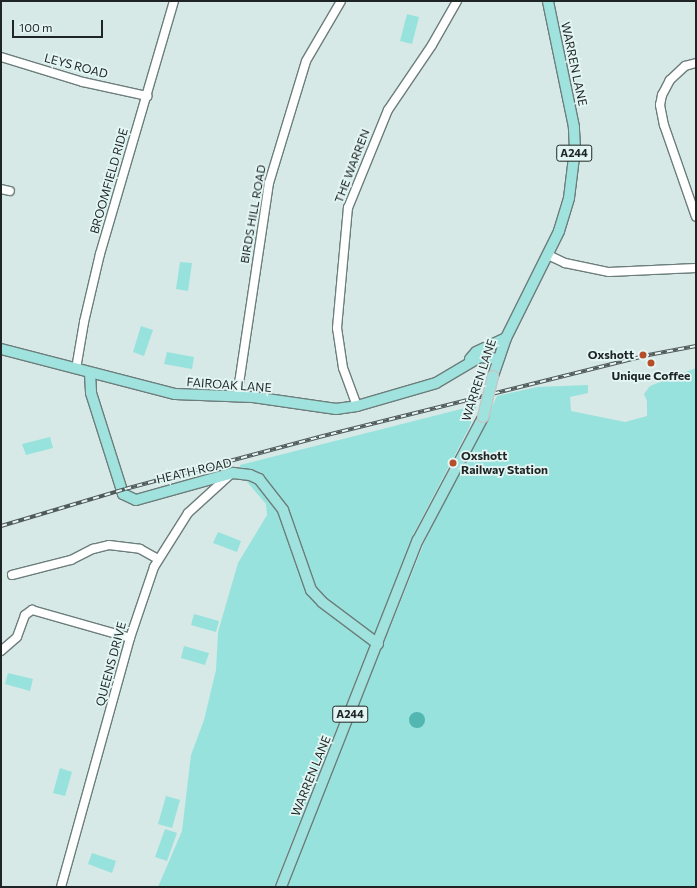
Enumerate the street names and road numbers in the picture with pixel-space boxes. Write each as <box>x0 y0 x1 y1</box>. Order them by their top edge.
street label: WARREN LANE <box>558 21 590 107</box>
street label: LEYS ROAD <box>43 51 109 81</box>
street label: BROOMFIELD RIDE <box>87 127 131 235</box>
street label: THE WARREN <box>331 127 373 205</box>
road number: A244 <box>556 144 592 162</box>
street label: BIRDS HILL ROAD <box>237 163 269 265</box>
street label: WARREN LANE <box>459 337 499 423</box>
street label: FAIROAK LANE <box>186 375 272 395</box>
street label: HEATH ROAD <box>155 455 233 487</box>
street label: QUEENS DRIVE <box>93 620 129 708</box>
road number: A244 <box>332 705 368 723</box>
street label: WARREN LANE <box>288 734 334 818</box>

